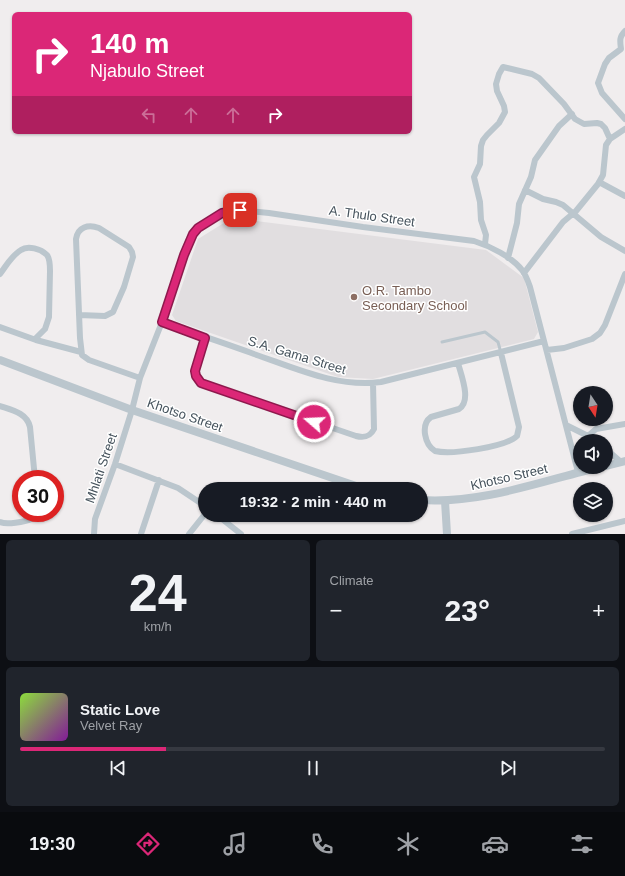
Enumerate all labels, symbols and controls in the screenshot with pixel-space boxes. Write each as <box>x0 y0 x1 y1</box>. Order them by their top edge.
icon: right <box>24 28 76 80</box>
text: 140 m <box>90 28 169 59</box>
text: Njabulo Street <box>90 61 204 81</box>
icon: left <box>138 104 160 126</box>
icon: ahead <box>180 104 202 126</box>
icon: ahead <box>222 104 244 126</box>
icon: right <box>264 104 286 126</box>
pin <box>223 193 257 227</box>
icon: arrive <box>229 199 251 221</box>
street label: A. Thulo Street <box>328 203 416 229</box>
place label: O.R. Tambo Secondary School <box>362 283 468 313</box>
marker: O.R. Tambo Secondary School <box>349 292 359 302</box>
street label: S.A. Gama Street <box>246 333 348 377</box>
north arrow <box>573 386 613 426</box>
map controls <box>573 386 613 522</box>
street label: Khotso Street <box>145 395 225 435</box>
position arrow <box>293 401 335 443</box>
street label: Mhlati Street <box>82 431 120 505</box>
button: sound <box>573 434 613 474</box>
street label: Khotso Street <box>469 461 549 493</box>
speed limit sign: 30 <box>12 470 64 522</box>
button: layers <box>573 482 613 522</box>
text: 19:32 · 2 min · 440 m <box>240 493 386 510</box>
text: 24 <box>129 564 187 622</box>
text: Climate <box>330 573 374 588</box>
text: 23° <box>445 594 490 627</box>
text: − <box>330 598 342 623</box>
text: + <box>592 598 605 623</box>
text: km/h <box>144 619 172 634</box>
text: Static Love <box>80 701 160 718</box>
text: Velvet Ray <box>80 718 142 733</box>
icon: previous <box>107 757 129 779</box>
icon: pause <box>302 757 324 779</box>
icon: next <box>497 757 519 779</box>
icon: directions <box>134 830 162 858</box>
icon: music <box>221 830 249 858</box>
icon: phone <box>308 830 336 858</box>
icon: climate <box>394 830 422 858</box>
icon: car <box>481 830 509 858</box>
icon: filters <box>568 830 596 858</box>
text: 19:30 <box>29 834 75 854</box>

